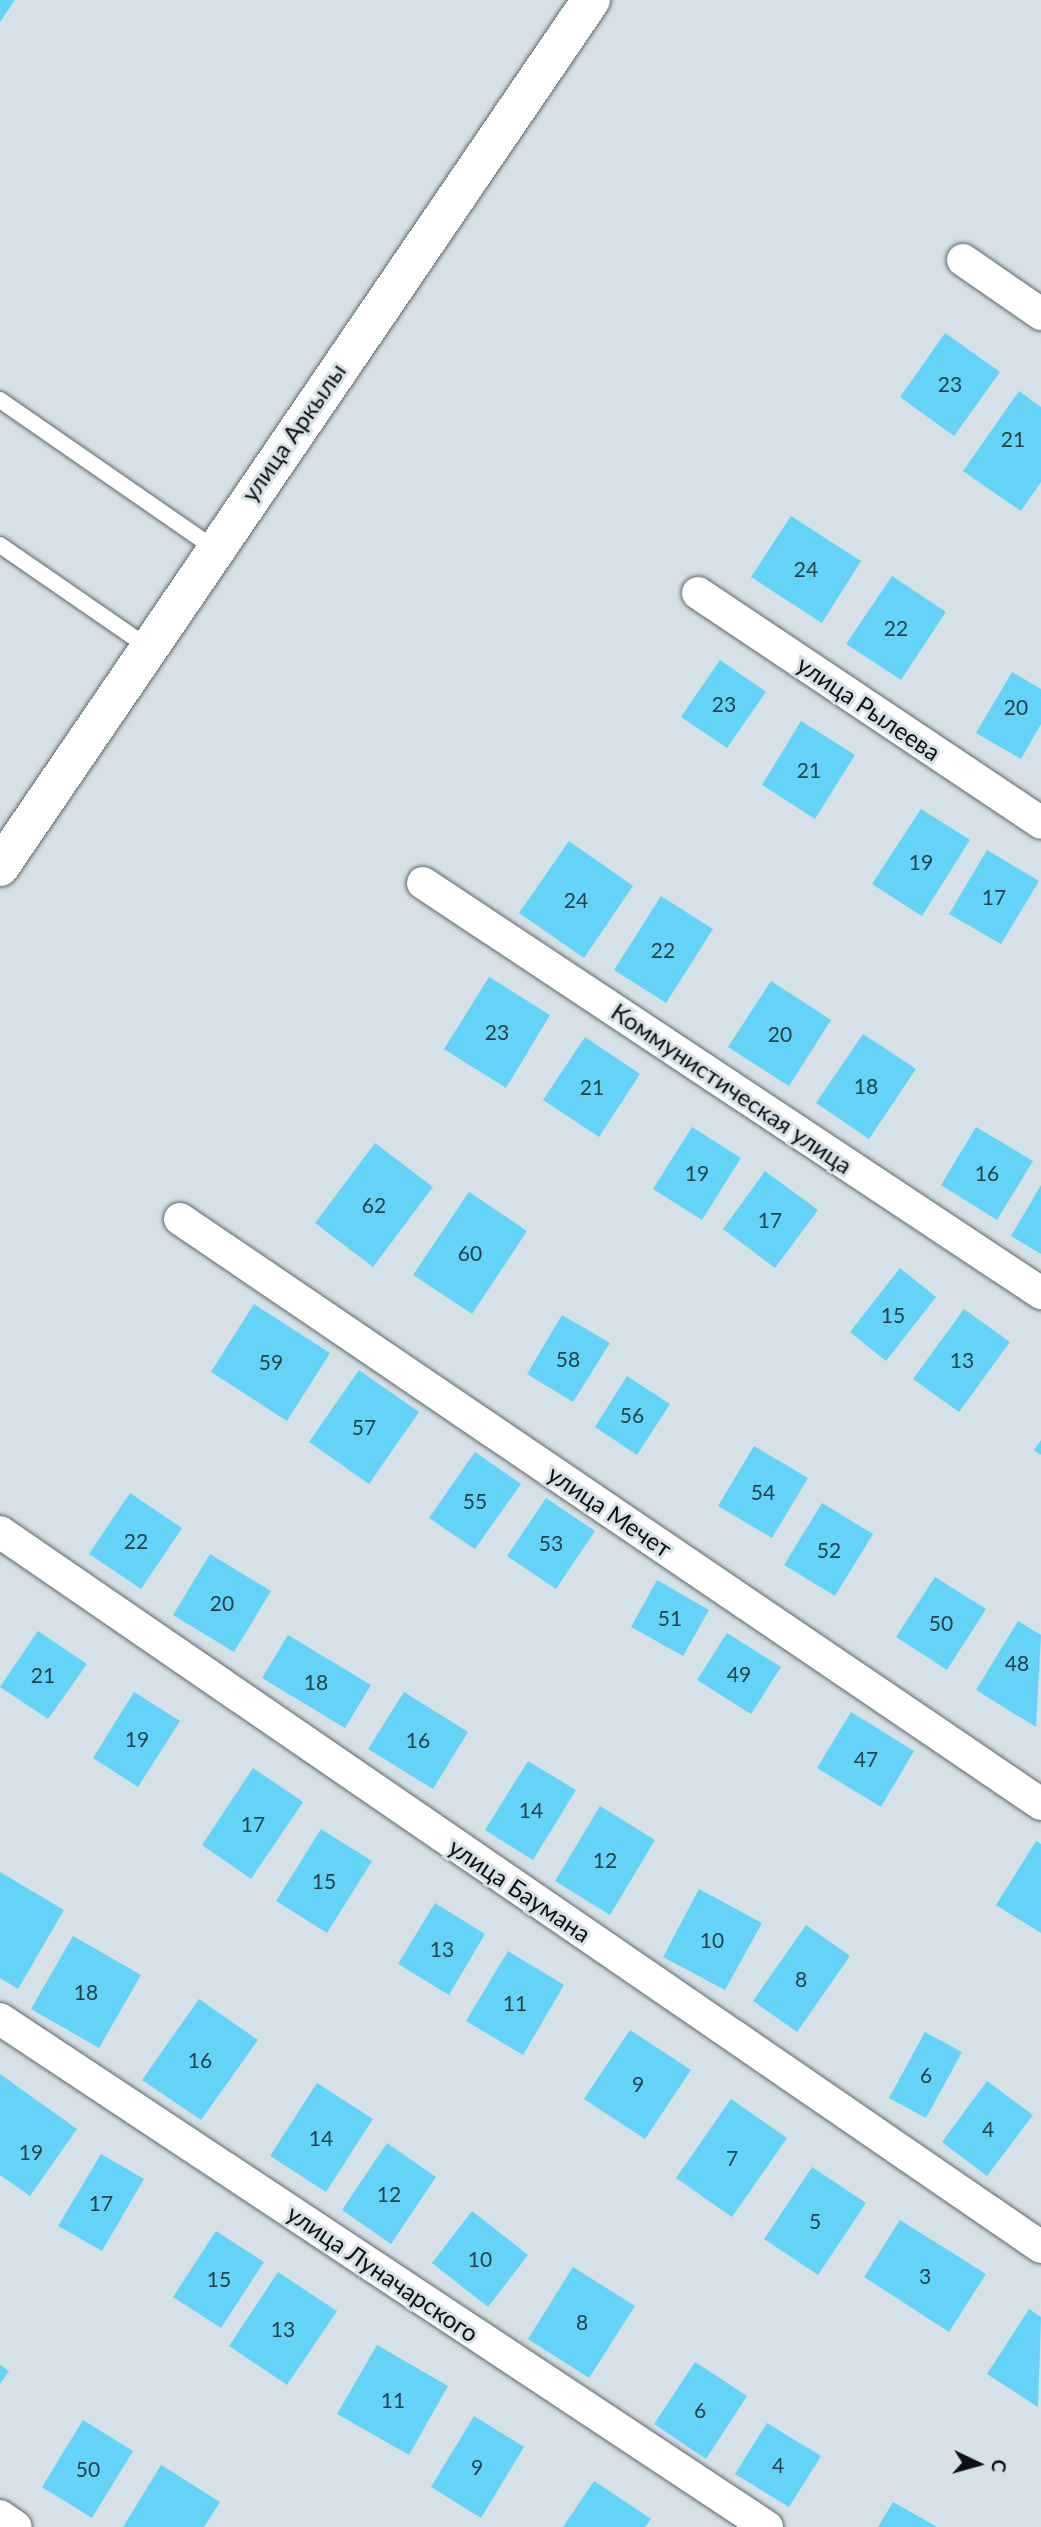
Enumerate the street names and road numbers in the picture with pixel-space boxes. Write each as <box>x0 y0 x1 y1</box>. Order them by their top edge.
street label: улица Аркылы <box>235 357 351 507</box>
street label: улица Рылеева <box>792 650 946 766</box>
street label: Коммунистическая улица <box>606 997 858 1179</box>
street label: улица Мечет <box>543 1459 677 1563</box>
street label: улица Баумана <box>444 1832 596 1948</box>
street label: улица Луначарского <box>282 2198 484 2348</box>

